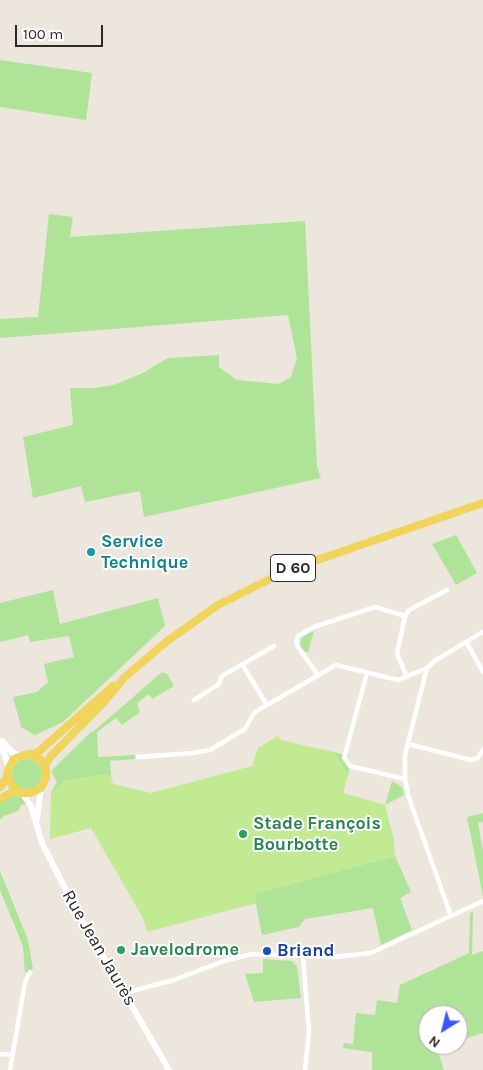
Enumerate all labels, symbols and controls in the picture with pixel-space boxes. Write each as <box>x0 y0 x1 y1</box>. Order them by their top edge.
scale bar <box>18 15 105 47</box>
text: 100 m <box>23 25 63 43</box>
place label: Service Technique <box>101 531 188 574</box>
marker: Service Technique <box>85 546 97 558</box>
road number: D 60 <box>270 554 316 582</box>
place label: Stade François Bourbotte <box>253 813 381 856</box>
marker: Stade François Bourbotte <box>237 828 249 840</box>
street label: Rue Jean Jaurès <box>57 886 141 1010</box>
place label: Javelodrome <box>131 939 239 961</box>
place label: Briand <box>277 940 334 962</box>
marker: Javelodrome <box>115 944 127 956</box>
marker: Briand <box>261 945 273 957</box>
north arrow <box>418 1005 468 1055</box>
text: N <box>425 1032 444 1052</box>

